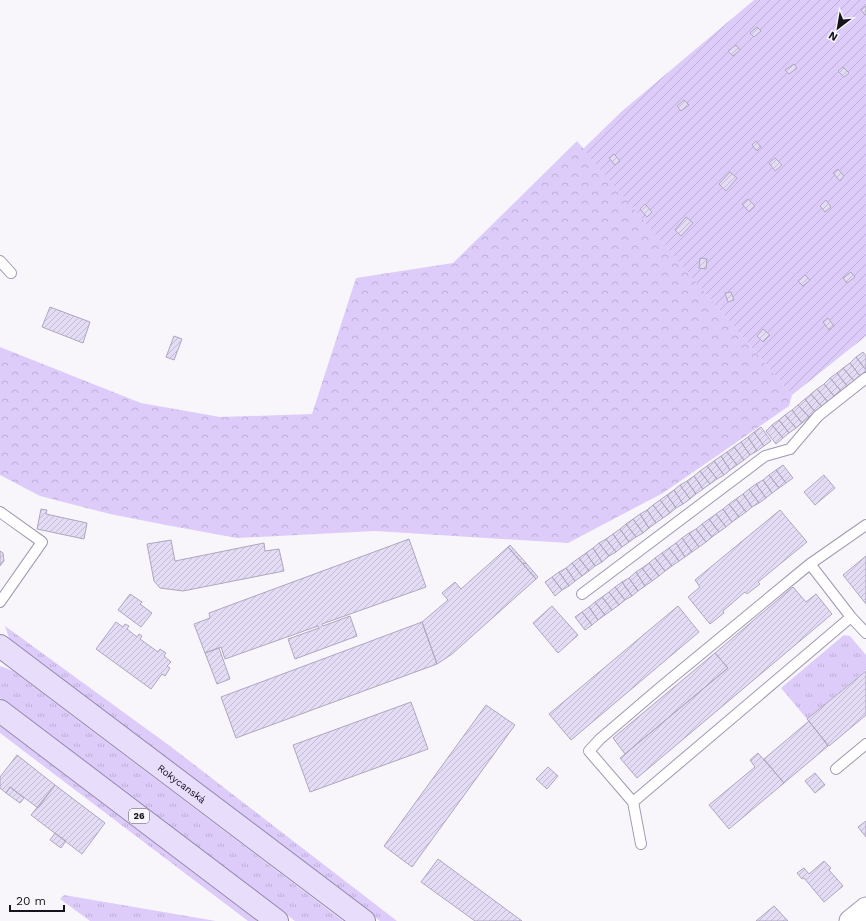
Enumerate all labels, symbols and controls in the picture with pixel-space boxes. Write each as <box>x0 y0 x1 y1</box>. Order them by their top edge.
north arrow <box>818 8 858 48</box>
text: N <box>826 28 840 44</box>
street label: Rokycanská <box>155 762 208 806</box>
road number: 26 <box>129 809 149 823</box>
scale bar <box>10 887 64 913</box>
text: 20 m <box>16 894 46 908</box>

